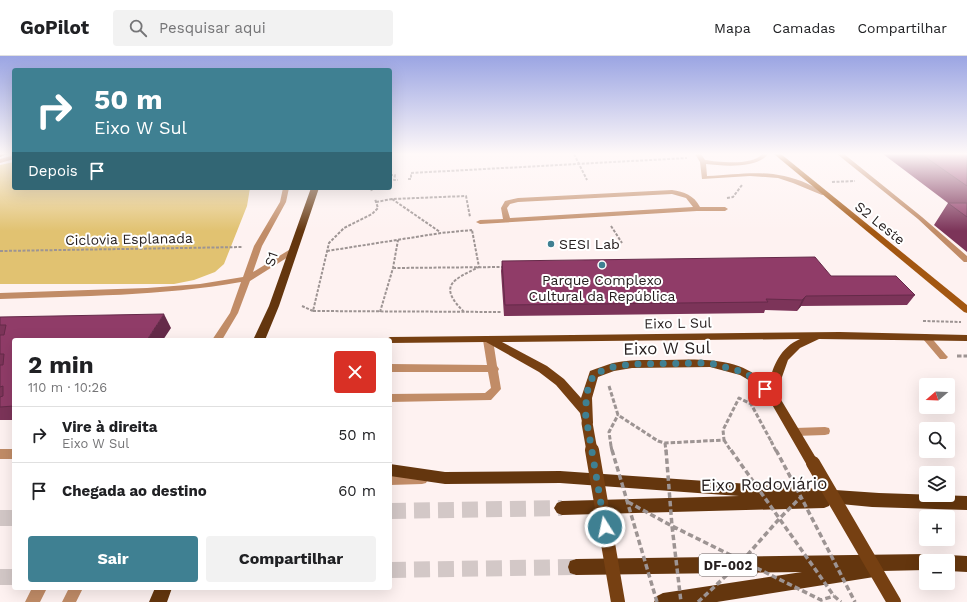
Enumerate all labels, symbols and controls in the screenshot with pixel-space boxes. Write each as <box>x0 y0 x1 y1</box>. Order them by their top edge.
search box <box>113 10 393 46</box>
text: GoPilot <box>20 16 89 39</box>
icon: search <box>127 17 149 39</box>
text: Pesquisar aqui <box>159 19 266 37</box>
text: Mapa <box>714 20 751 36</box>
text: Camadas <box>773 20 835 36</box>
text: Compartilhar <box>857 20 947 36</box>
text: 50 m <box>94 83 163 116</box>
icon: right <box>28 84 80 136</box>
text: Eixo W Sul <box>94 117 187 138</box>
icon: arrive <box>86 160 108 182</box>
text: Depois <box>28 162 78 180</box>
street label: S2 Leste <box>852 198 908 248</box>
street label: Ciclovia Esplanada <box>65 230 193 248</box>
place label: SESI Lab <box>559 236 620 252</box>
marker: SESI Lab <box>546 239 556 249</box>
street label: S1 <box>261 250 281 268</box>
marker: Parque Complexo Cultural da República <box>597 260 607 270</box>
place label: Parque Complexo Cultural da República <box>528 272 676 304</box>
street label: Eixo L Sul <box>644 314 713 332</box>
street label: Eixo W Sul <box>623 337 712 359</box>
text: 2 min <box>28 351 94 379</box>
button: close <box>334 351 376 393</box>
pin <box>748 372 782 406</box>
icon: arrive <box>754 378 776 400</box>
north arrow <box>919 378 955 414</box>
map controls <box>919 378 955 590</box>
text: 110 m · 10:26 <box>28 380 107 395</box>
text: Vire à direita <box>62 418 157 436</box>
button: search <box>919 422 955 458</box>
icon: right <box>28 424 50 446</box>
text: 50 m <box>339 426 376 444</box>
text: Eixo W Sul <box>62 436 129 451</box>
button: layers <box>919 466 955 502</box>
street label: Eixo Rodoviário <box>700 473 828 495</box>
icon: arrive <box>28 480 50 502</box>
text: Chegada ao destino <box>62 482 207 500</box>
text: 60 m <box>338 482 376 500</box>
position arrow <box>584 506 626 548</box>
button: + <box>919 510 955 546</box>
button: Sair <box>28 536 198 582</box>
button: Compartilhar <box>206 536 376 582</box>
road number: DF-002 <box>699 554 757 576</box>
button: − <box>919 554 955 590</box>

